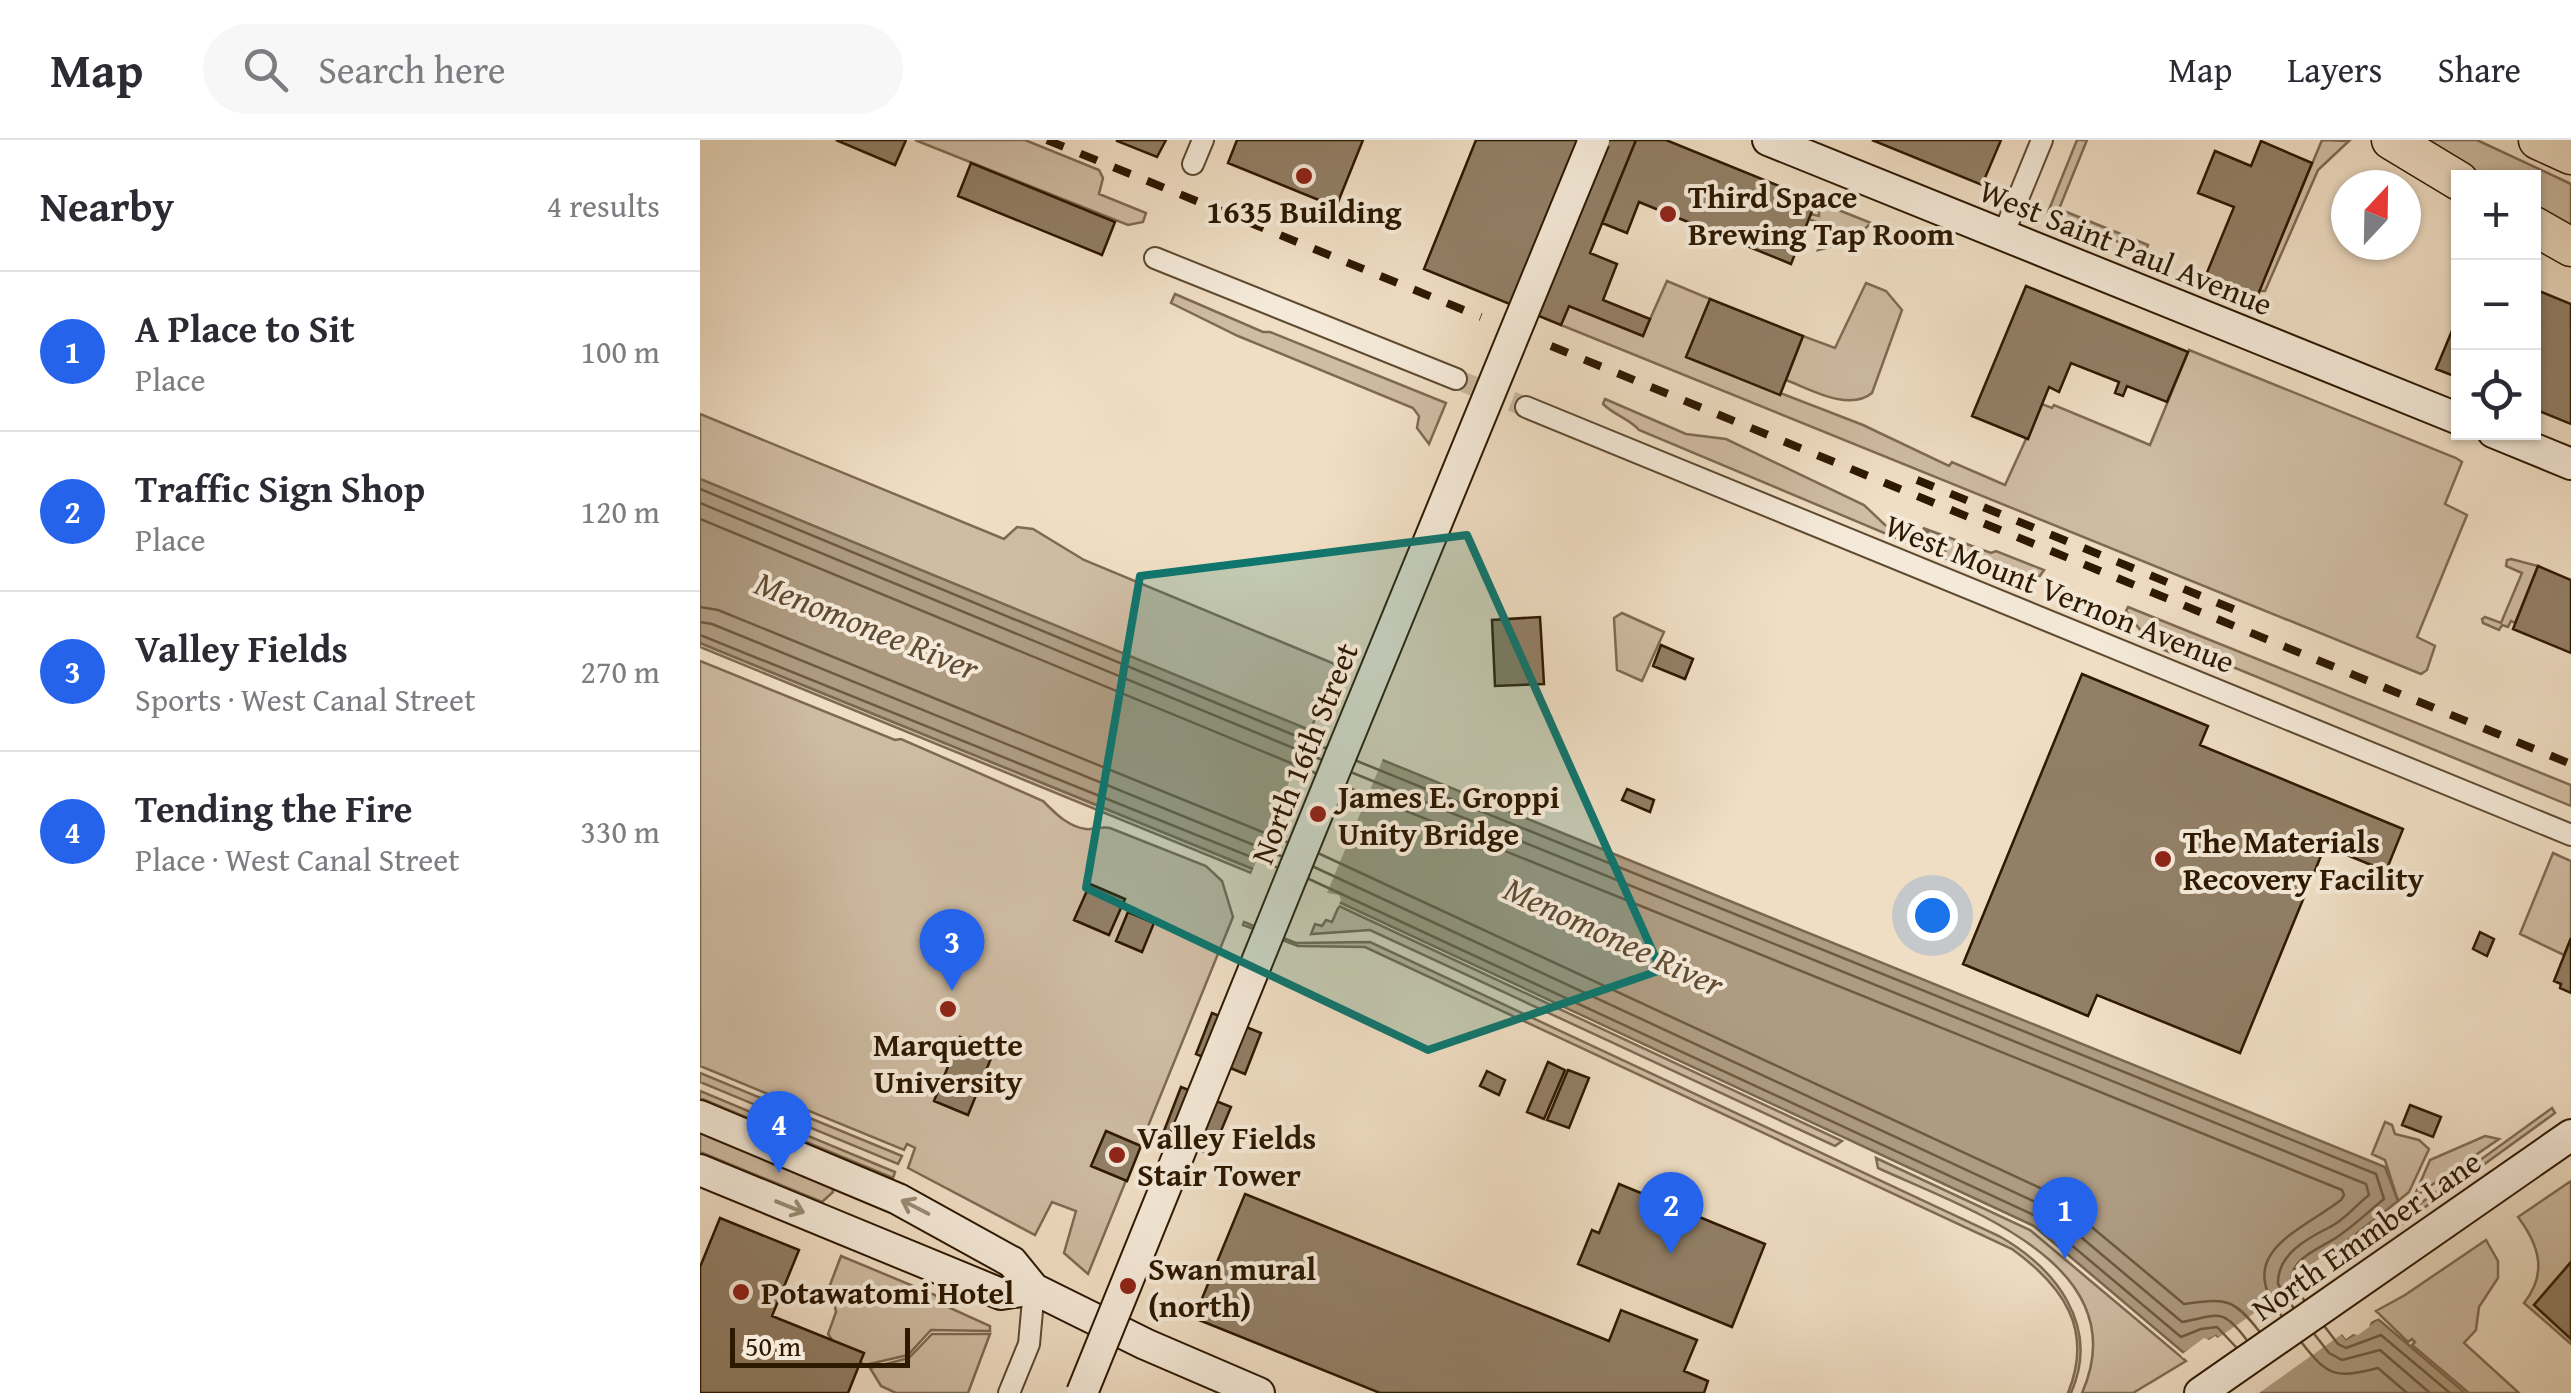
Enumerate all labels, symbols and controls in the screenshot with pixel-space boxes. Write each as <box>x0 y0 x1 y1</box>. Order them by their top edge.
search box <box>203 24 903 114</box>
text: Map <box>50 34 143 105</box>
text: Search here <box>318 41 506 97</box>
icon: search <box>238 42 293 97</box>
text: Map <box>2168 44 2232 95</box>
text: Layers <box>2287 44 2382 95</box>
text: Share <box>2437 44 2521 95</box>
marker: 1635 Building <box>1293 165 1315 187</box>
street label: West Saint Paul Avenue <box>1973 167 2279 327</box>
north arrow <box>2331 170 2421 260</box>
map controls <box>2451 170 2541 440</box>
button: + <box>2451 170 2541 260</box>
place label: Third Space Brewing Tap Room <box>1688 173 1955 257</box>
text: Nearby <box>40 175 174 236</box>
text: 4 results <box>547 182 660 229</box>
place label: 1635 Building <box>1206 188 1402 235</box>
marker: Third Space Brewing Tap Room <box>1657 203 1679 225</box>
button: − <box>2451 260 2541 350</box>
text: A Place to Sit <box>135 300 355 356</box>
text: 1 <box>64 328 81 375</box>
text: 100 m <box>581 328 660 375</box>
button: locate <box>2451 350 2541 440</box>
text: Place <box>135 356 206 403</box>
text: Traffic Sign Shop <box>135 460 425 516</box>
text: 2 <box>64 488 81 535</box>
text: 120 m <box>581 488 660 535</box>
street label: West Mount Vernon Avenue <box>1878 501 2242 685</box>
text: Place <box>135 516 206 563</box>
water label: Menomonee River <box>747 557 987 693</box>
text: Valley Fields <box>135 620 348 676</box>
street label: North 16th Street <box>1238 635 1370 871</box>
text: 3 <box>64 648 81 695</box>
text: 270 m <box>581 648 660 695</box>
text: Sports · West Canal Street <box>135 676 475 723</box>
place label: James E. Groppi Unity Bridge <box>1333 773 1560 857</box>
text: Tending the Fire <box>135 780 412 836</box>
marker: James E. Groppi Unity Bridge <box>1307 803 1329 825</box>
text: 4 <box>64 808 81 855</box>
text: 330 m <box>581 808 660 855</box>
place label: The Materials Recovery Facility <box>2183 818 2425 902</box>
text: Place · West Canal Street <box>135 836 460 883</box>
marker: The Materials Recovery Facility <box>2152 848 2174 870</box>
water label: Menomonee River <box>1496 863 1733 1010</box>
your location <box>1907 890 1958 941</box>
pin: 3 <box>920 908 984 991</box>
marker: Marquette University <box>937 998 959 1020</box>
place label: Marquette University <box>873 1021 1023 1105</box>
pin: 4 <box>746 1090 812 1173</box>
place label: Valley Fields Stair Tower <box>1137 1114 1316 1198</box>
street label: North Emmber Lane <box>2242 1138 2490 1332</box>
marker: Valley Fields Stair Tower <box>1106 1144 1128 1166</box>
pin: 2 <box>1638 1172 1704 1254</box>
pin: 1 <box>2032 1176 2098 1259</box>
one-way arrow <box>901 1197 930 1216</box>
one-way arrow <box>774 1200 805 1218</box>
place label: Swan mural (north) <box>1148 1245 1316 1329</box>
place label: Potawatomi Hotel <box>761 1269 1014 1316</box>
marker: Swan mural (north) <box>1117 1275 1139 1297</box>
marker: Potawatomi Hotel <box>730 1281 752 1303</box>
scale bar <box>730 1323 910 1368</box>
text: 50 m <box>745 1325 801 1366</box>

